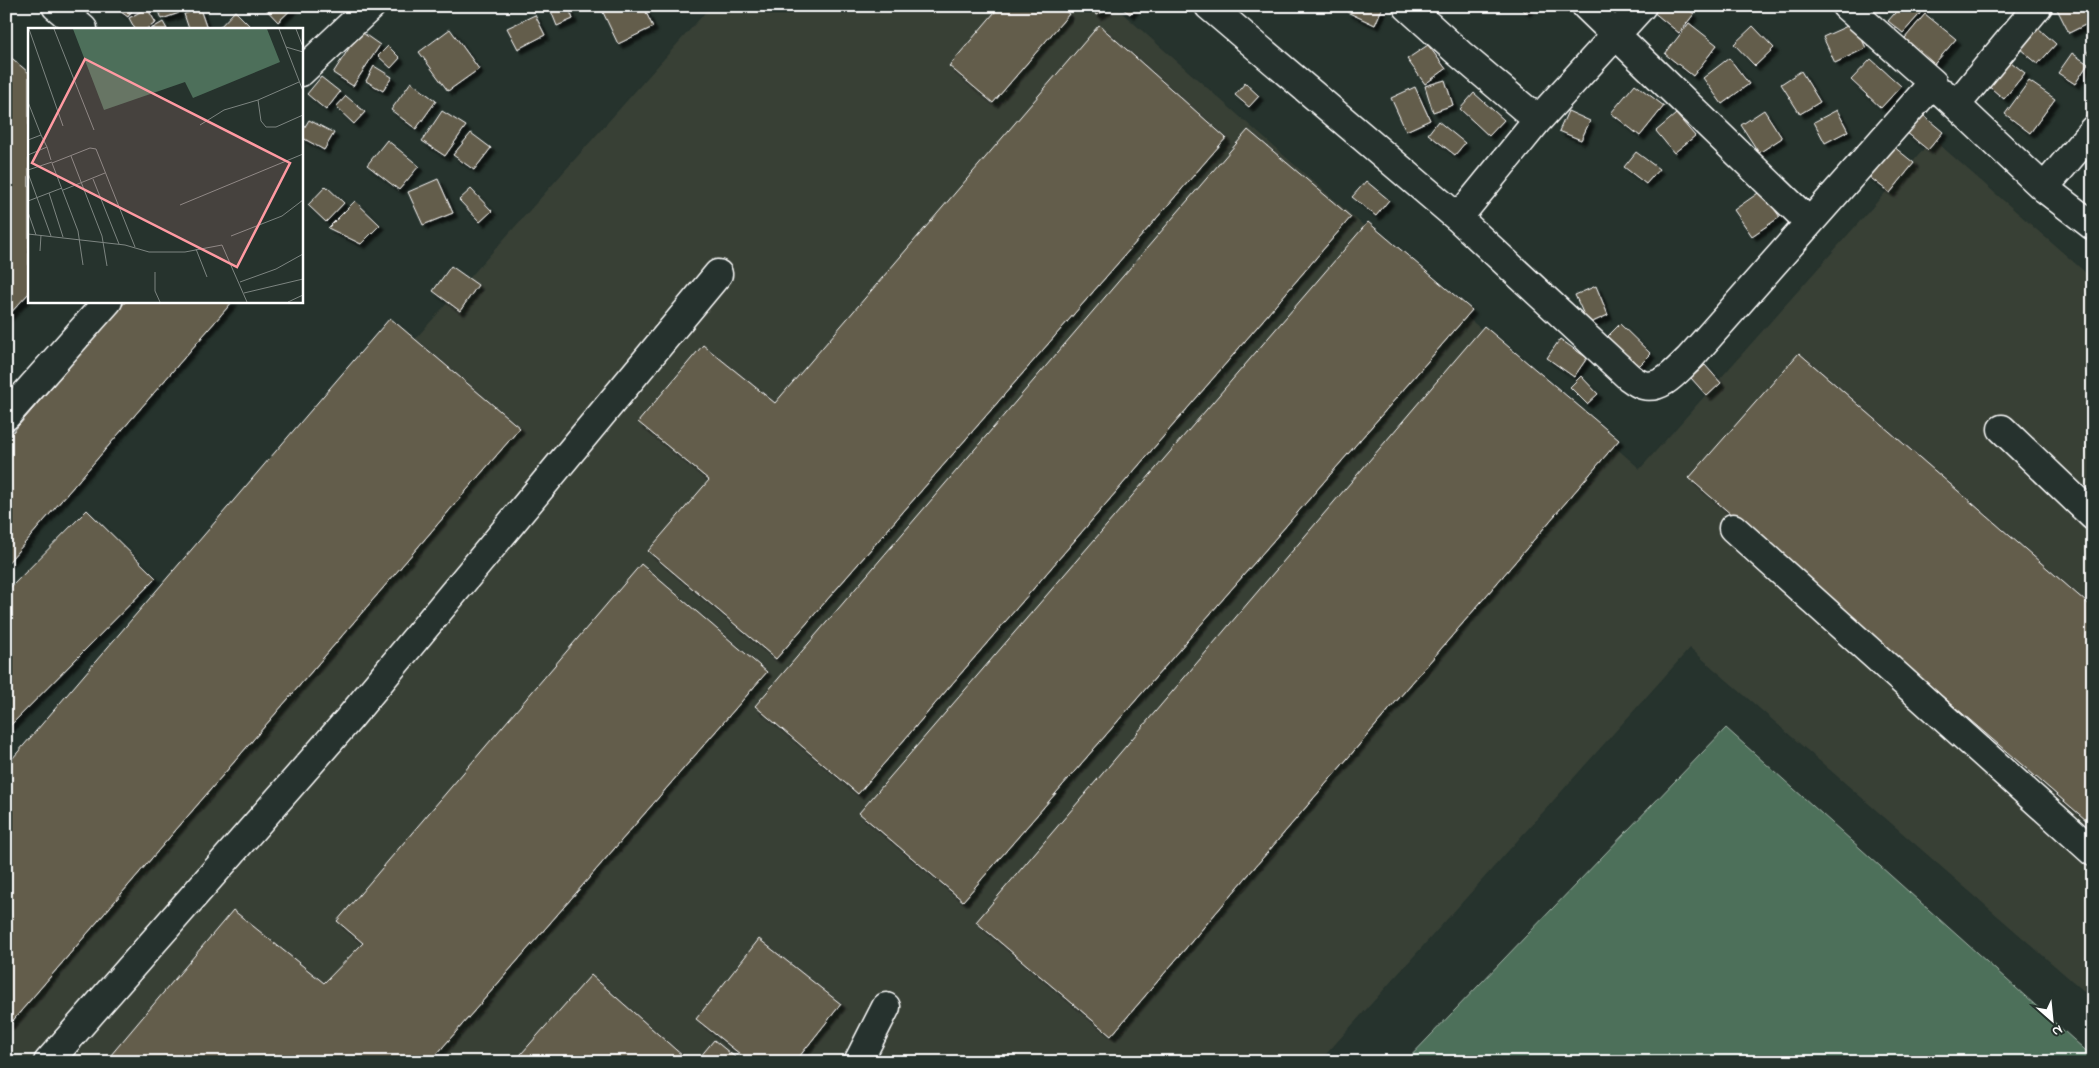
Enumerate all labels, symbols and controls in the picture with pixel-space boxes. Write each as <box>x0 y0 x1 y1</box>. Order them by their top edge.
inset map <box>28 28 302 302</box>
north arrow <box>2026 996 2076 1046</box>
text: N <box>2048 1019 2066 1042</box>

